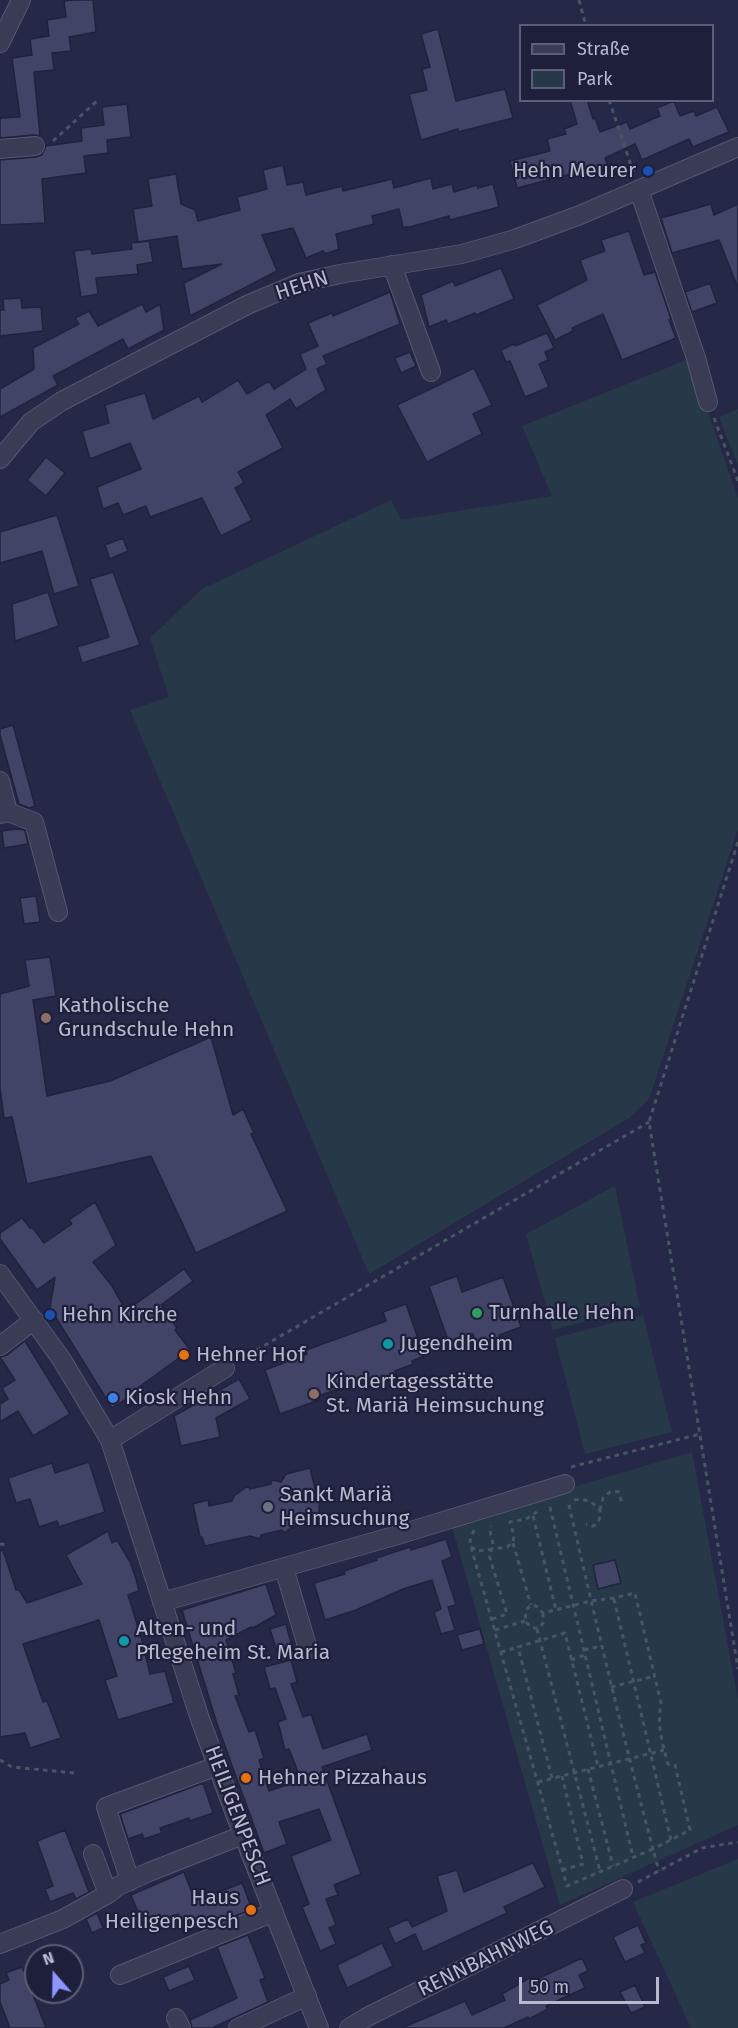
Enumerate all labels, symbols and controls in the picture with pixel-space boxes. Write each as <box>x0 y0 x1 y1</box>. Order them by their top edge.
legend <box>519 24 714 102</box>
text: Straße <box>577 38 630 60</box>
text: Park <box>577 68 612 90</box>
place label: Hehn Meurer <box>513 158 636 184</box>
marker: Hehn Meurer <box>641 164 655 178</box>
street label: HEHN <box>272 266 332 306</box>
place label: Katholische Grundschule Hehn <box>58 993 234 1043</box>
marker: Katholische Grundschule Hehn <box>39 1011 53 1025</box>
place label: Turnhalle Hehn <box>489 1300 635 1326</box>
place label: Hehn Kirche <box>62 1302 177 1328</box>
marker: Turnhalle Hehn <box>470 1306 484 1320</box>
marker: Hehn Kirche <box>43 1308 57 1322</box>
place label: Jugendheim <box>400 1331 513 1357</box>
marker: Jugendheim <box>381 1337 395 1351</box>
place label: Hehner Hof <box>196 1342 305 1368</box>
marker: Hehner Hof <box>177 1348 191 1362</box>
place label: Kindertagesstätte St. Mariä Heimsuchung <box>326 1369 544 1419</box>
place label: Kiosk Hehn <box>125 1385 232 1411</box>
marker: Kindertagesstätte St. Mariä Heimsuchung <box>307 1387 321 1401</box>
marker: Kiosk Hehn <box>106 1391 120 1405</box>
place label: Sankt Mariä Heimsuchung <box>280 1482 409 1532</box>
marker: Sankt Mariä Heimsuchung <box>261 1500 275 1514</box>
place label: Alten- und Pflegeheim St. Maria <box>136 1616 330 1666</box>
marker: Alten- und Pflegeheim St. Maria <box>117 1634 131 1648</box>
street label: HEILIGENPESCH <box>199 1742 275 1890</box>
place label: Hehner Pizzahaus <box>258 1765 427 1791</box>
marker: Hehner Pizzahaus <box>239 1771 253 1785</box>
place label: Haus Heiligenpesch <box>105 1885 239 1935</box>
marker: Haus Heiligenpesch <box>244 1903 258 1917</box>
street label: RENNBAHNWEG <box>414 1915 558 2003</box>
north arrow <box>24 1944 84 2004</box>
text: N <box>40 1948 57 1969</box>
scale bar <box>522 1965 662 2003</box>
text: 50 m <box>530 1976 569 1998</box>

